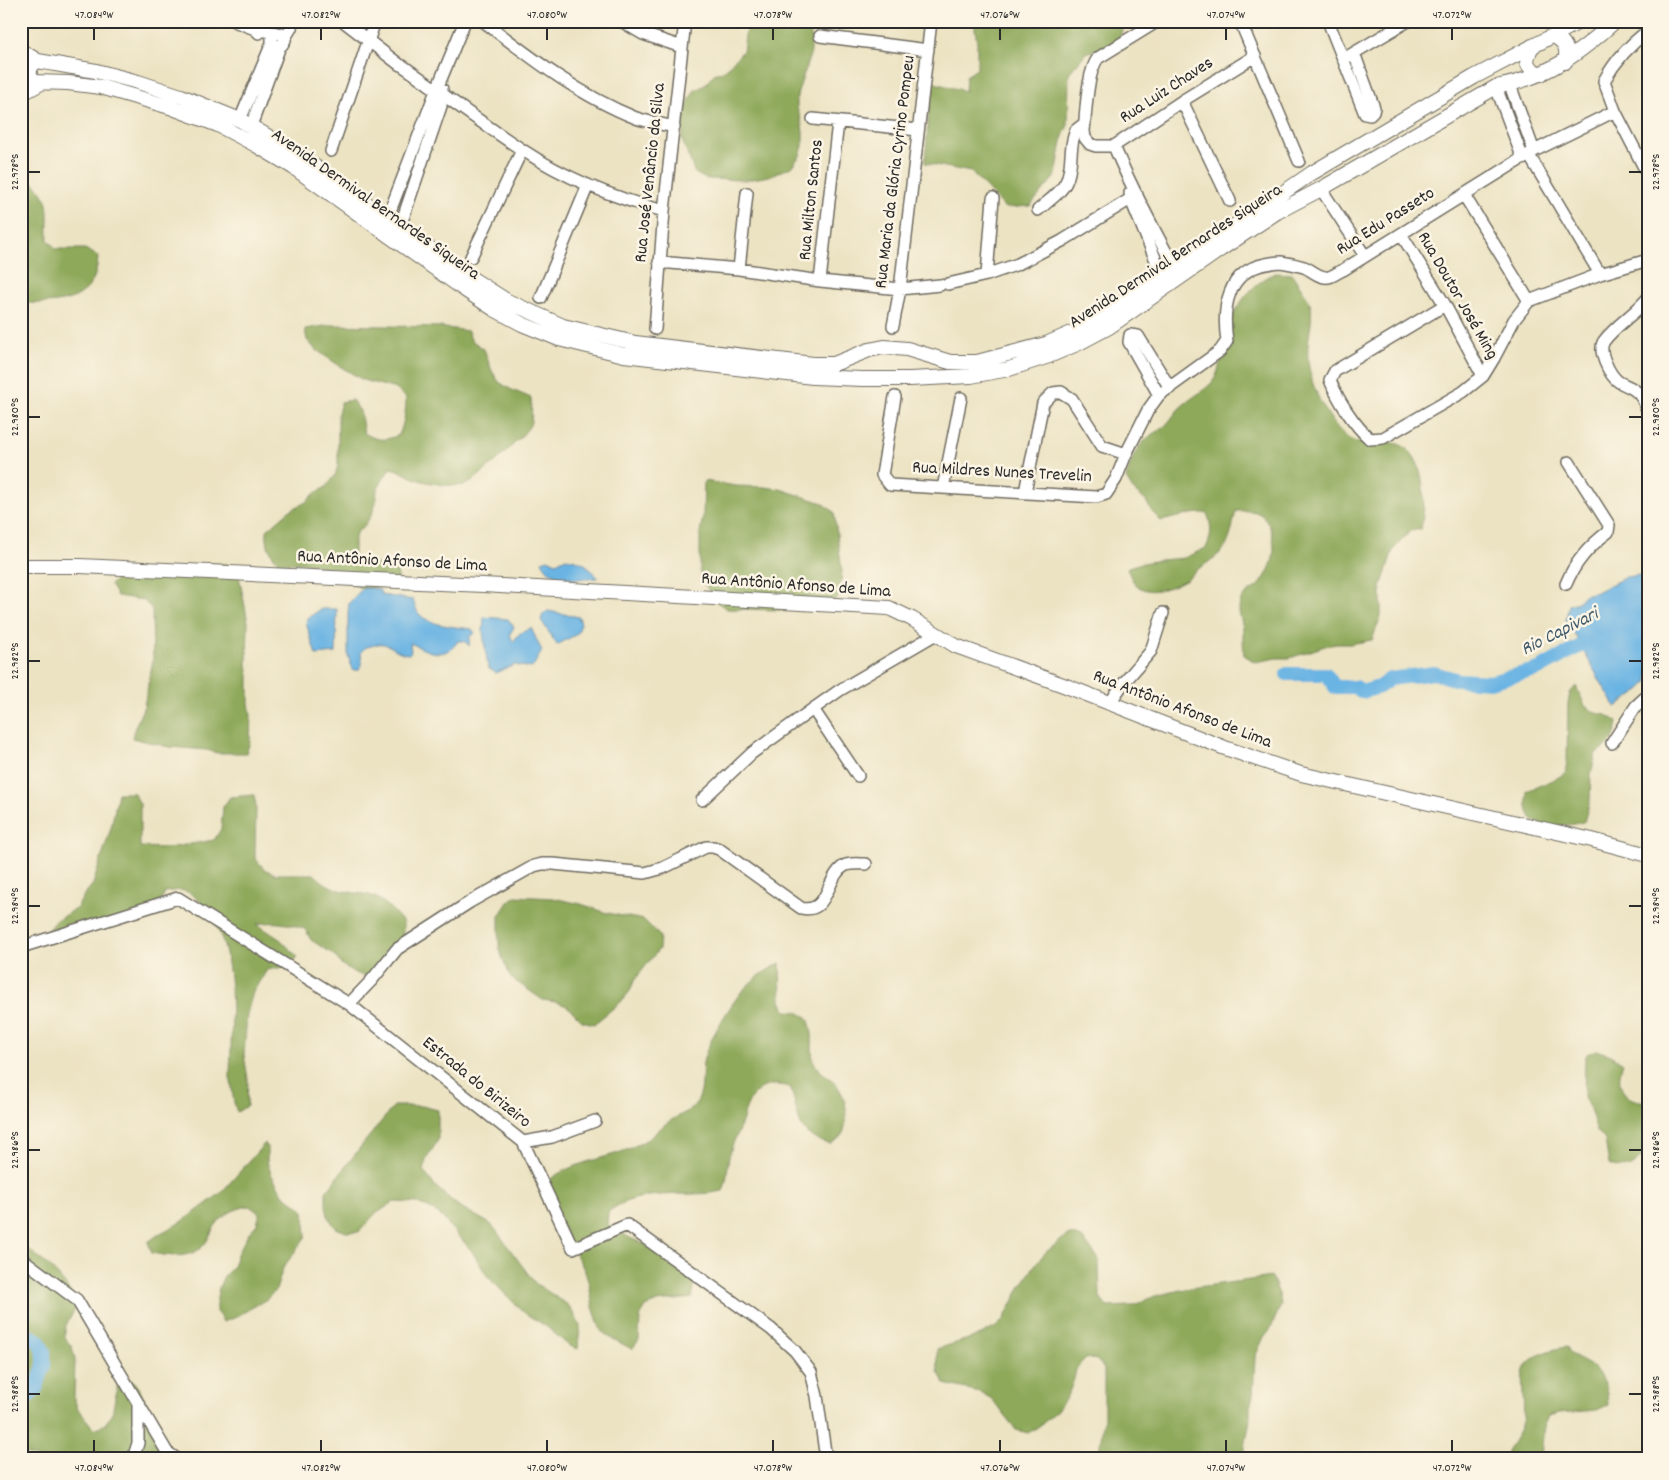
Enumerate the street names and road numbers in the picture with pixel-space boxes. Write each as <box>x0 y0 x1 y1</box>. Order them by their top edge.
street label: Rua Luiz Chaves <box>1115 51 1219 131</box>
street label: Rua Maria da Glória Cyrino Pompeu <box>869 54 923 290</box>
street label: Rua José Venâncio da Silva <box>629 81 673 264</box>
street label: Avenida Dermival Bernardes Siqueira <box>266 123 485 287</box>
street label: Rua Milton Santos <box>793 138 831 262</box>
street label: Avenida Dermival Bernardes Siqueira <box>1064 178 1288 335</box>
street label: Rua Edu Passeto <box>1332 182 1440 262</box>
street label: Rua Doutor José Ming <box>1410 228 1504 365</box>
street label: Rua Mildres Nunes Trevelin <box>912 456 1092 490</box>
street label: Rua Antônio Afonso de Lima <box>297 545 488 579</box>
street label: Rua Antônio Afonso de Lima <box>700 567 892 605</box>
street label: Rua Antônio Afonso de Lima <box>1089 664 1276 756</box>
street label: Estrada do Birizeiro <box>416 1031 536 1135</box>

